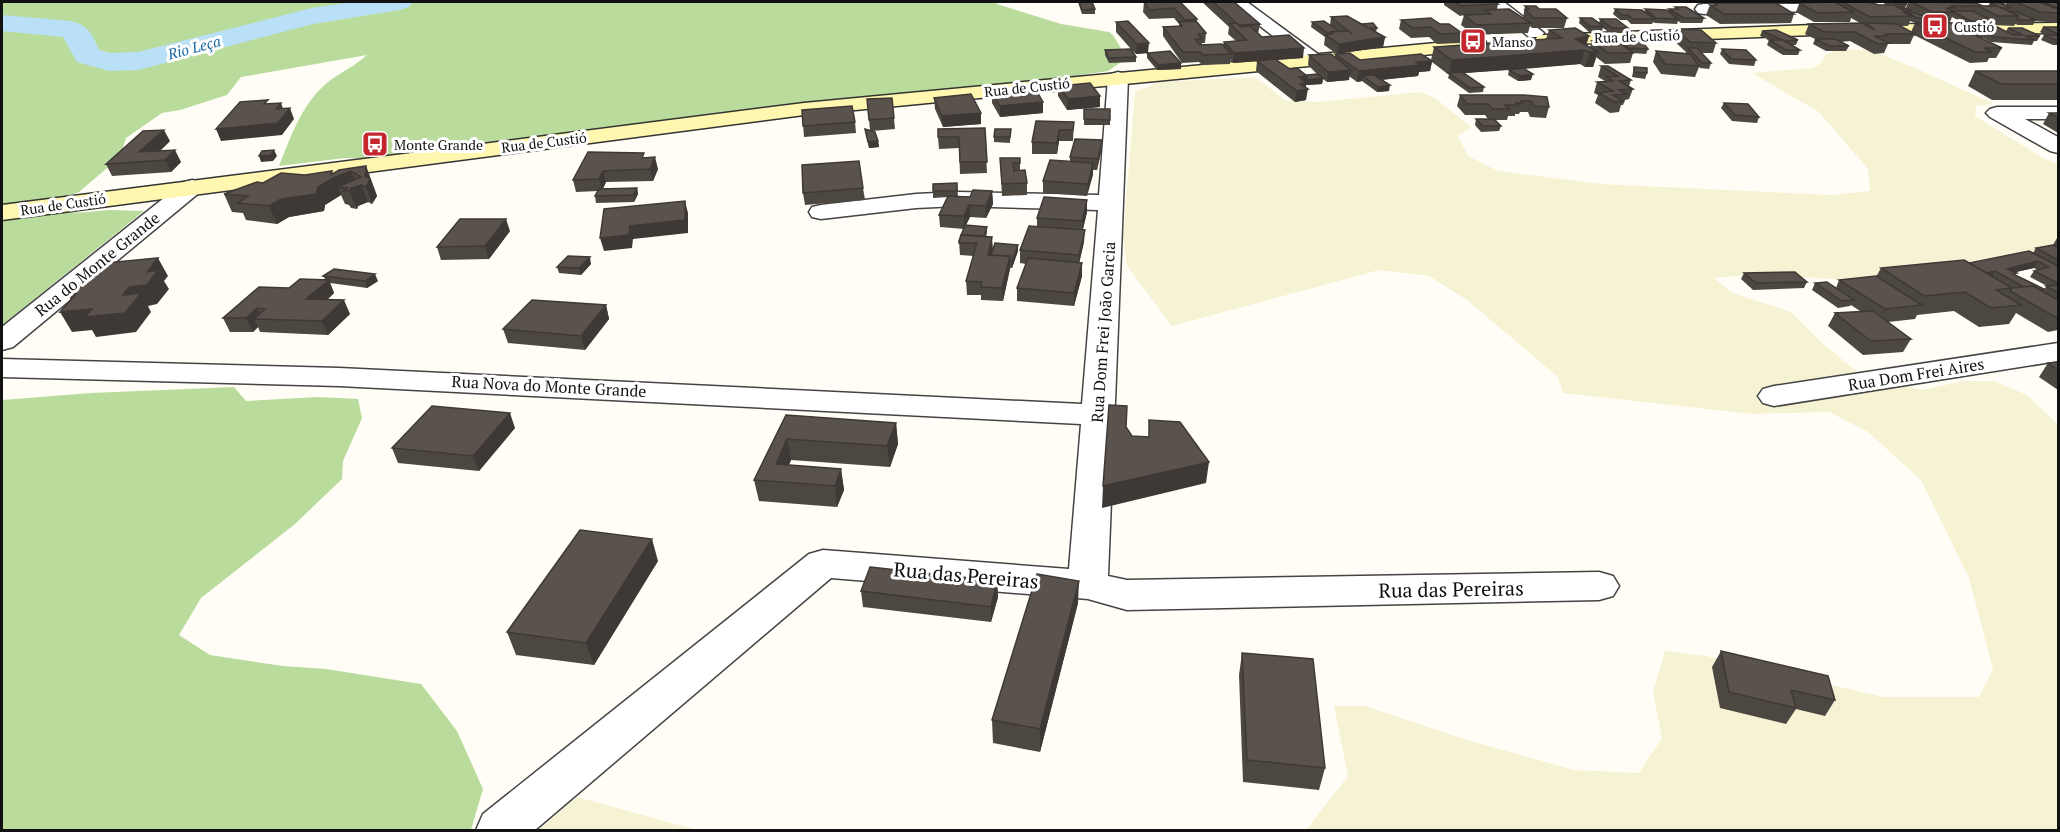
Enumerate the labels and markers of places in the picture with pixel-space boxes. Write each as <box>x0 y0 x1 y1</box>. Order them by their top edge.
bus stop icon: Custió <box>1920 11 1950 41</box>
place label: Custió <box>1954 17 1995 36</box>
bus stop icon: Manso <box>1458 26 1488 56</box>
place label: Manso <box>1492 32 1534 51</box>
bus stop icon: Monte Grande <box>360 129 390 159</box>
place label: Monte Grande <box>394 135 483 154</box>

